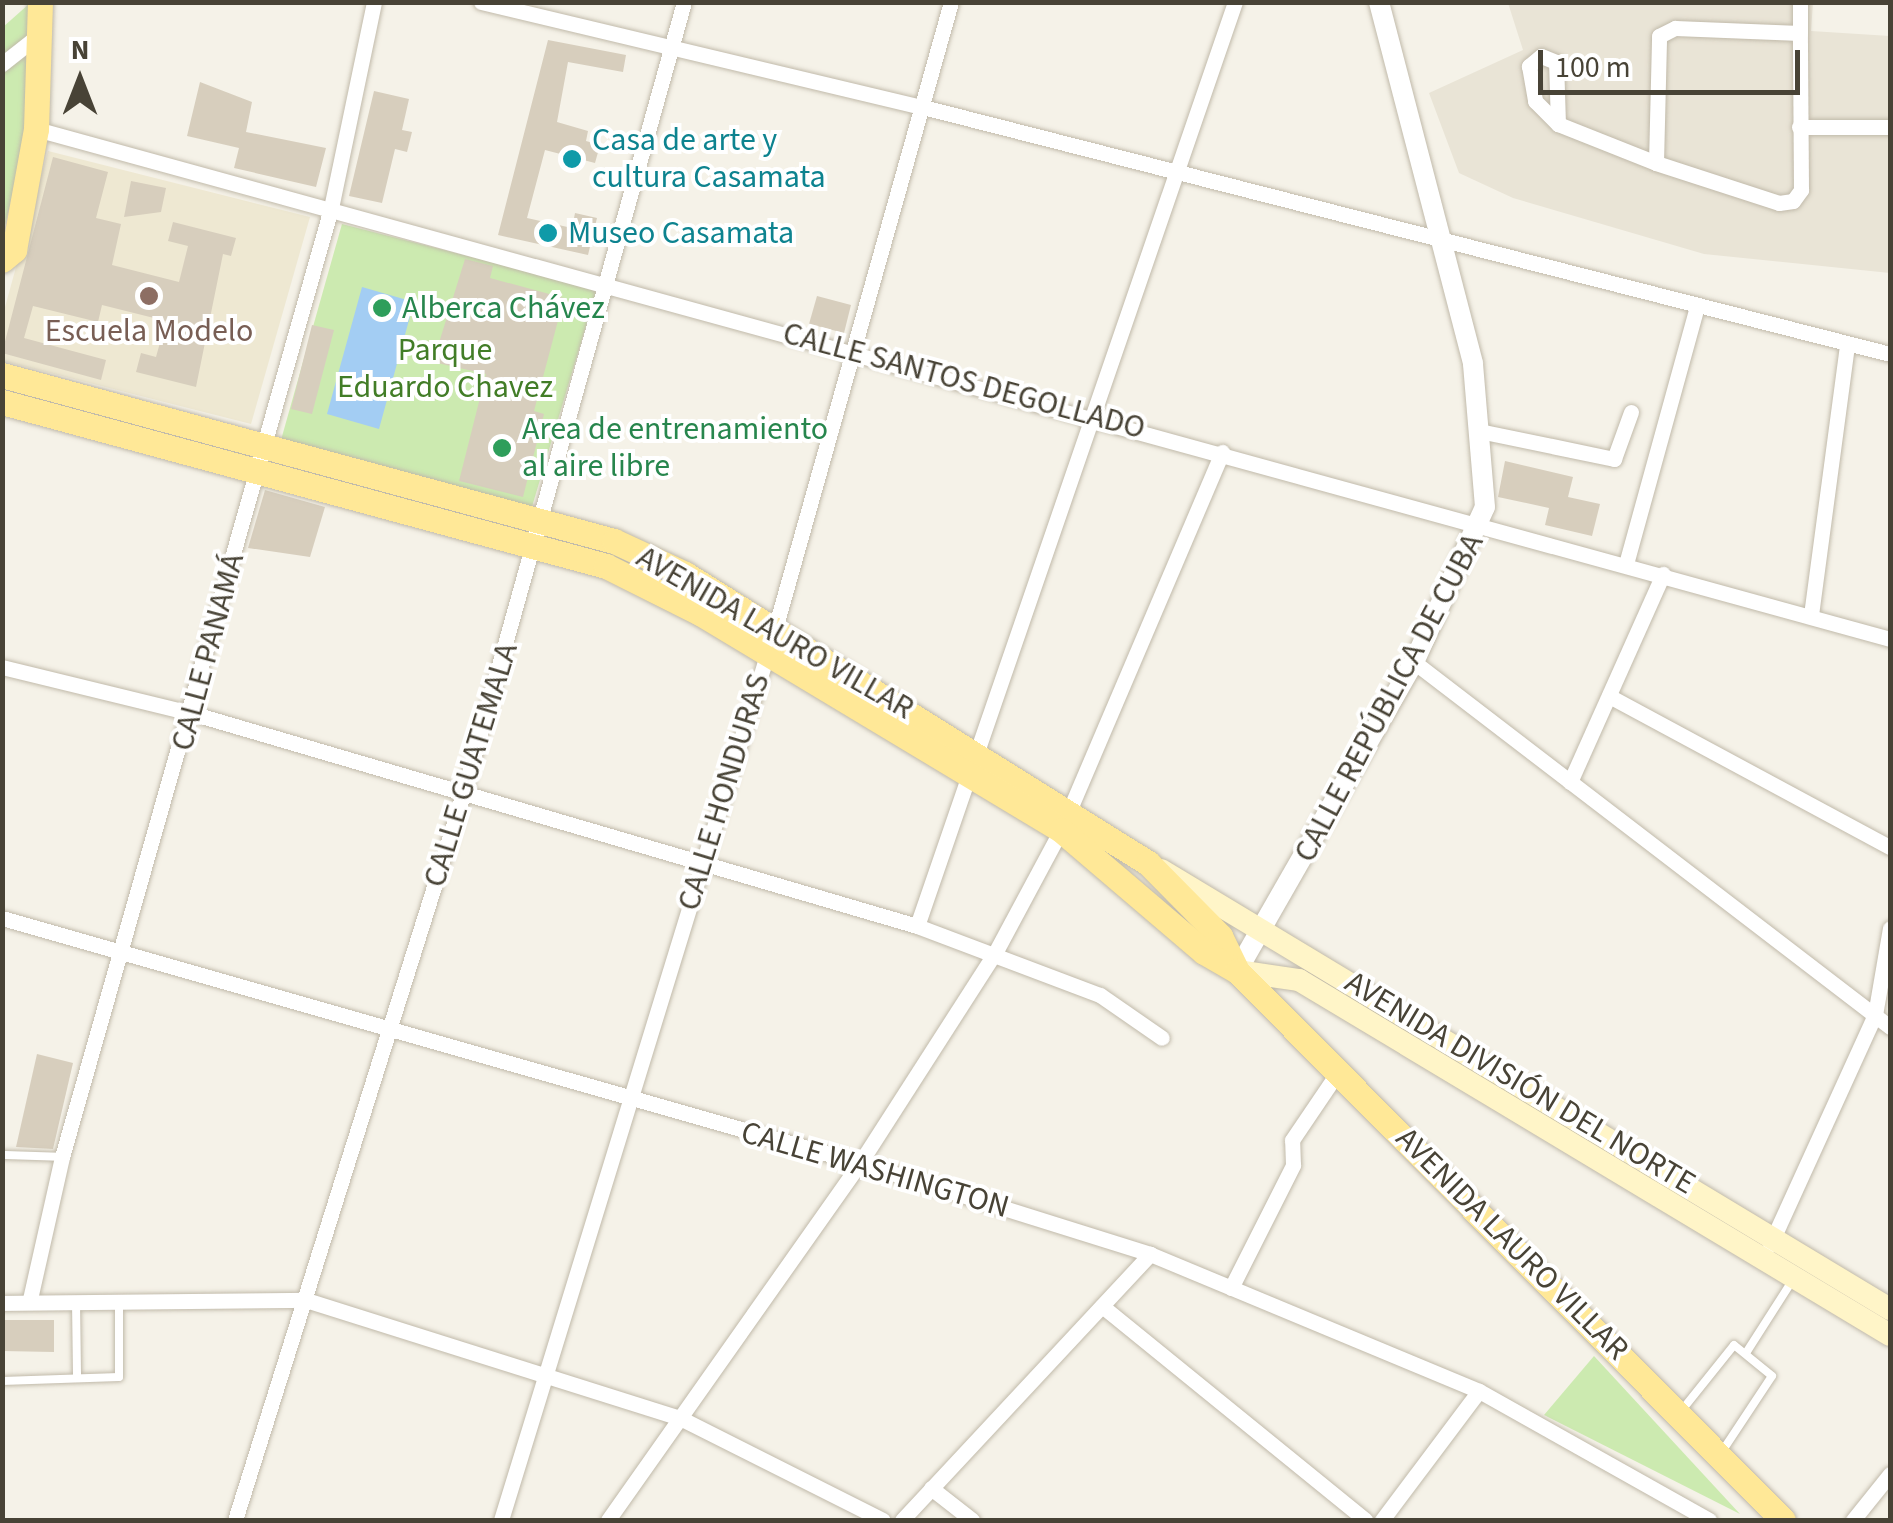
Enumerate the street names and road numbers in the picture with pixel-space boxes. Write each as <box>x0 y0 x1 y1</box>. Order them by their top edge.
street label: CALLE SANTOS DEGOLLADO <box>779 314 1149 448</box>
street label: CALLE REPÚBLICA DE CUBA <box>1286 527 1492 869</box>
street label: AVENIDA LAURO VILLAR <box>630 538 920 728</box>
street label: CALLE PANAMÁ <box>163 549 253 755</box>
street label: CALLE GUATEMALA <box>416 638 526 892</box>
street label: CALLE HONDURAS <box>670 669 778 915</box>
street label: AVENIDA DIVISIÓN DEL NORTE <box>1338 963 1702 1203</box>
street label: CALLE WASHINGTON <box>737 1113 1013 1227</box>
street label: AVENIDA LAURO VILLAR <box>1388 1120 1636 1368</box>

